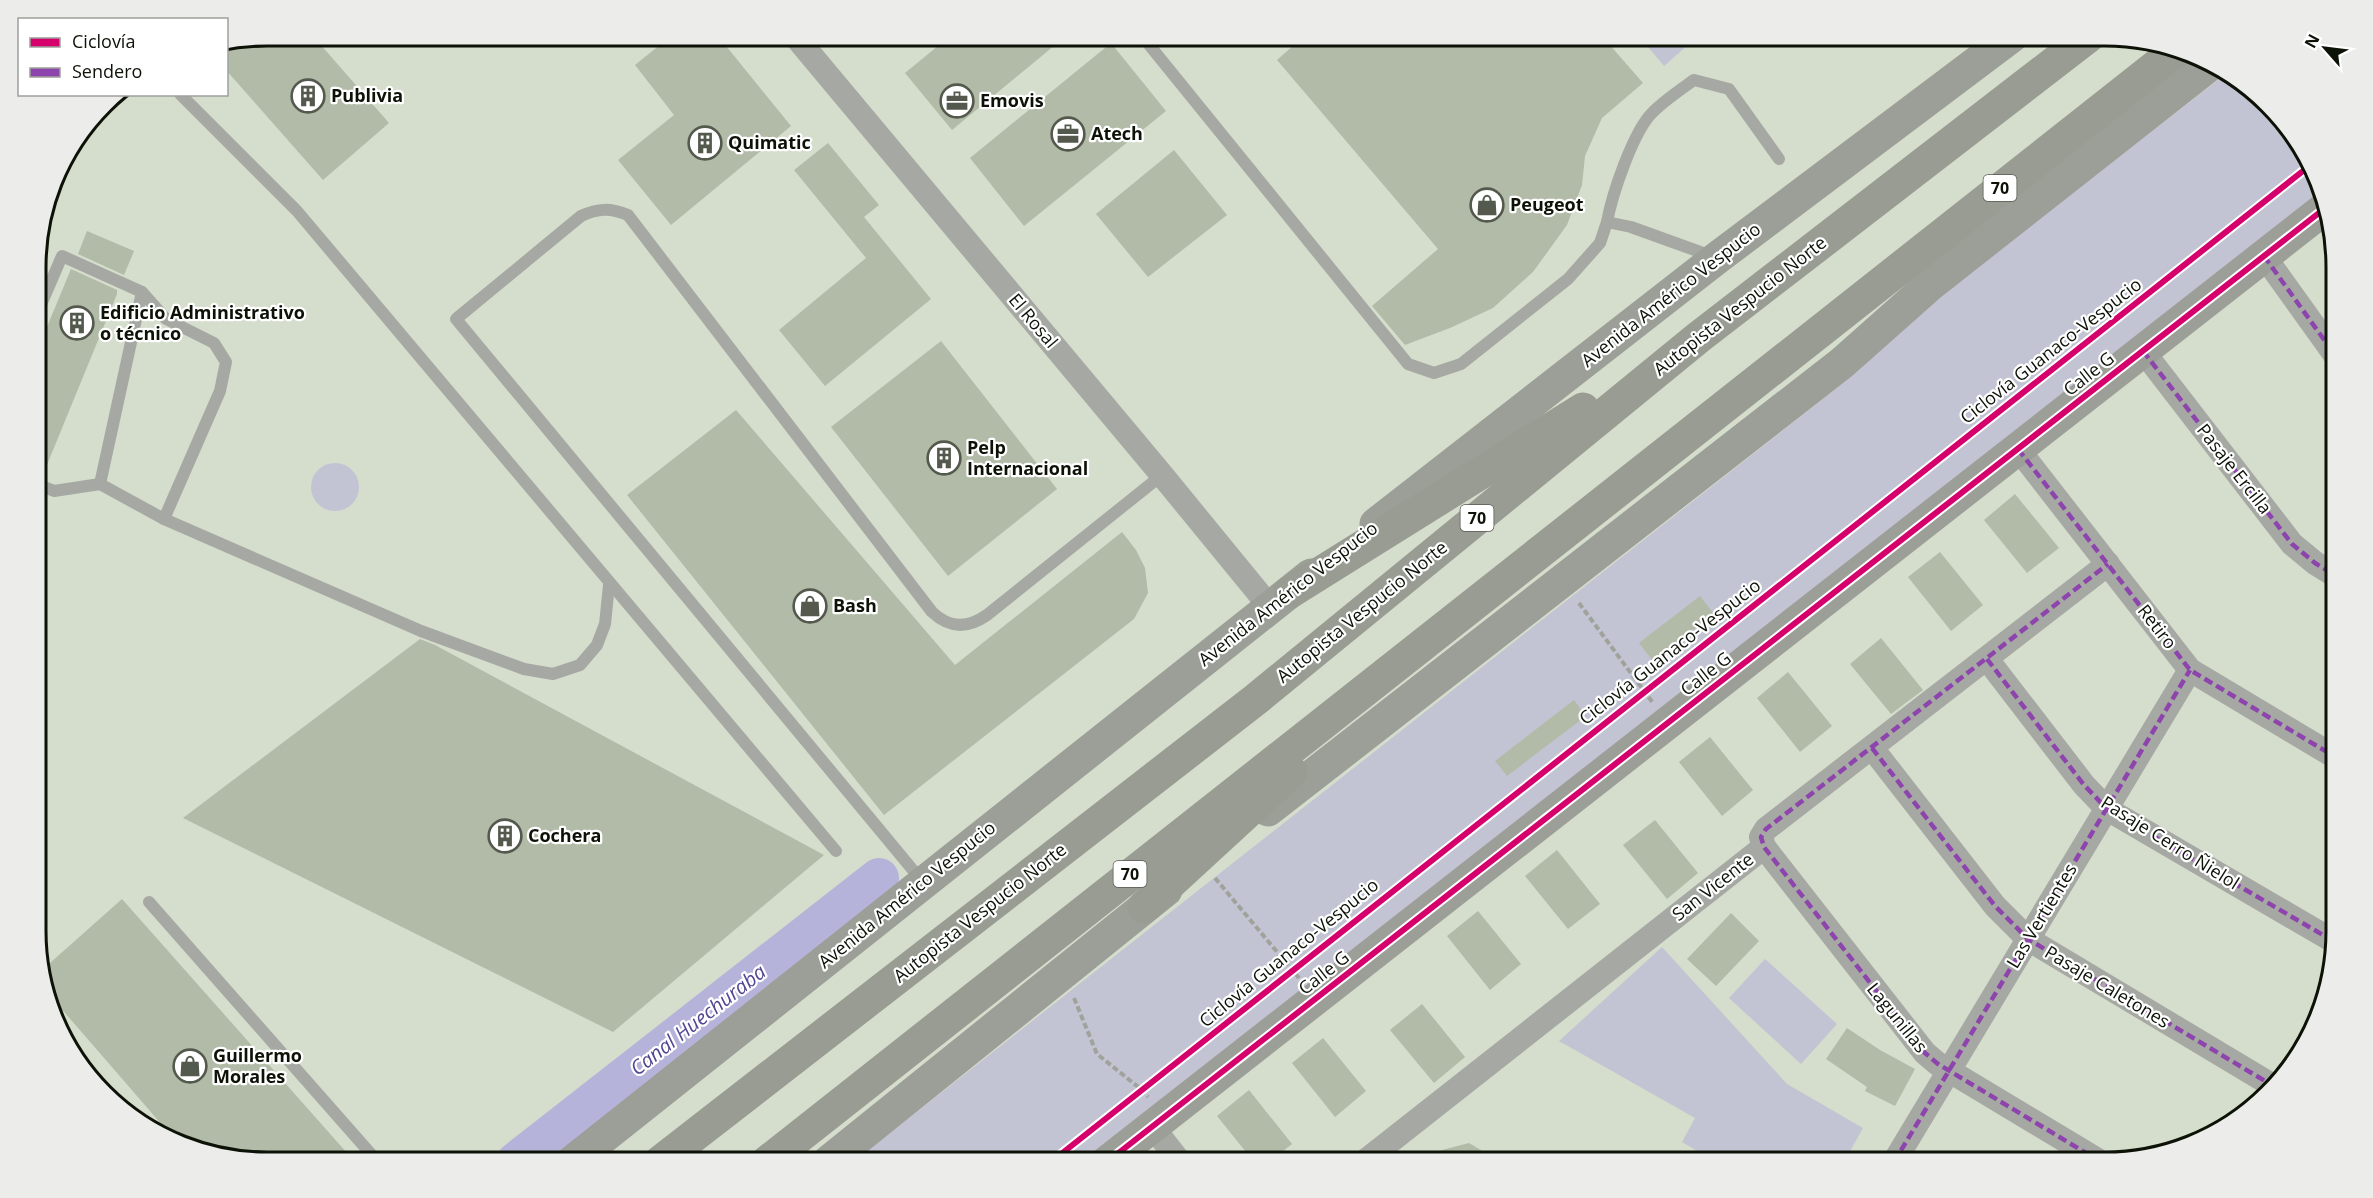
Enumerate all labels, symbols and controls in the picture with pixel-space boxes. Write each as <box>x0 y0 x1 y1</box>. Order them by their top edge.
legend <box>18 18 228 96</box>
north arrow <box>2295 18 2355 78</box>
text: Ciclovía <box>72 29 135 53</box>
text: N <box>2299 30 2325 52</box>
text: Sendero <box>72 59 142 83</box>
building icon: Publivia <box>290 78 326 114</box>
place label: Publivia <box>331 83 403 107</box>
office icon: Emovis <box>939 83 975 119</box>
place label: Emovis <box>980 88 1044 112</box>
office icon: Atech <box>1050 116 1086 152</box>
place label: Atech <box>1091 121 1143 145</box>
building icon: Quimatic <box>687 125 723 161</box>
place label: Quimatic <box>728 130 811 154</box>
road number: 70 <box>1984 175 2016 201</box>
shop icon: Peugeot <box>1469 187 1505 223</box>
place label: Peugeot <box>1510 192 1584 216</box>
street label: Avenida Américo Vespucio <box>1576 217 1765 372</box>
street label: Autopista Vespucio Norte <box>1648 230 1831 380</box>
street label: Ciclovía Guanaco-Vespucio <box>1955 272 2146 429</box>
street label: El Rosal <box>1004 288 1064 353</box>
place label: Edificio Administrativo o técnico <box>100 300 305 345</box>
building icon: Edificio Administrativo o técnico <box>59 305 95 341</box>
street label: Calle G <box>2058 346 2119 401</box>
street label: Pasaje Ercilla <box>2192 418 2278 518</box>
place label: Pelp Internacional <box>967 435 1088 480</box>
building icon: Pelp Internacional <box>926 440 962 476</box>
road number: 70 <box>1460 505 1494 531</box>
street label: Avenida Américo Vespucio <box>1193 516 1382 671</box>
street label: Autopista Vespucio Norte <box>1271 535 1452 688</box>
street label: Ciclovía Guanaco-Vespucio <box>1574 573 1765 730</box>
shop icon: Bash <box>792 588 828 624</box>
place label: Bash <box>833 593 877 617</box>
street label: Retiro <box>2133 599 2183 654</box>
street label: Calle G <box>1675 646 1736 701</box>
street label: Pasaje Cerro Ñielol <box>2097 790 2244 894</box>
street label: Avenida Américo Vespucio <box>813 815 1000 973</box>
building icon: Cochera <box>487 818 523 854</box>
place label: Cochera <box>528 823 601 847</box>
street label: Autopista Vespucio Norte <box>888 837 1071 987</box>
street label: San Vicente <box>1667 847 1758 926</box>
street label: Las Vertientes <box>2000 859 2082 972</box>
road number: 70 <box>1114 861 1146 887</box>
street label: Ciclovía Guanaco-Vespucio <box>1194 872 1383 1032</box>
street label: Pasaje Caletones <box>2041 939 2174 1033</box>
street label: Calle G <box>1293 945 1354 1000</box>
water label: Canal Huechuraba <box>624 958 771 1081</box>
street label: Lagunillas <box>1862 977 1933 1057</box>
place label: Guillermo Morales <box>213 1043 302 1088</box>
shop icon: Guillermo Morales <box>172 1048 208 1084</box>

